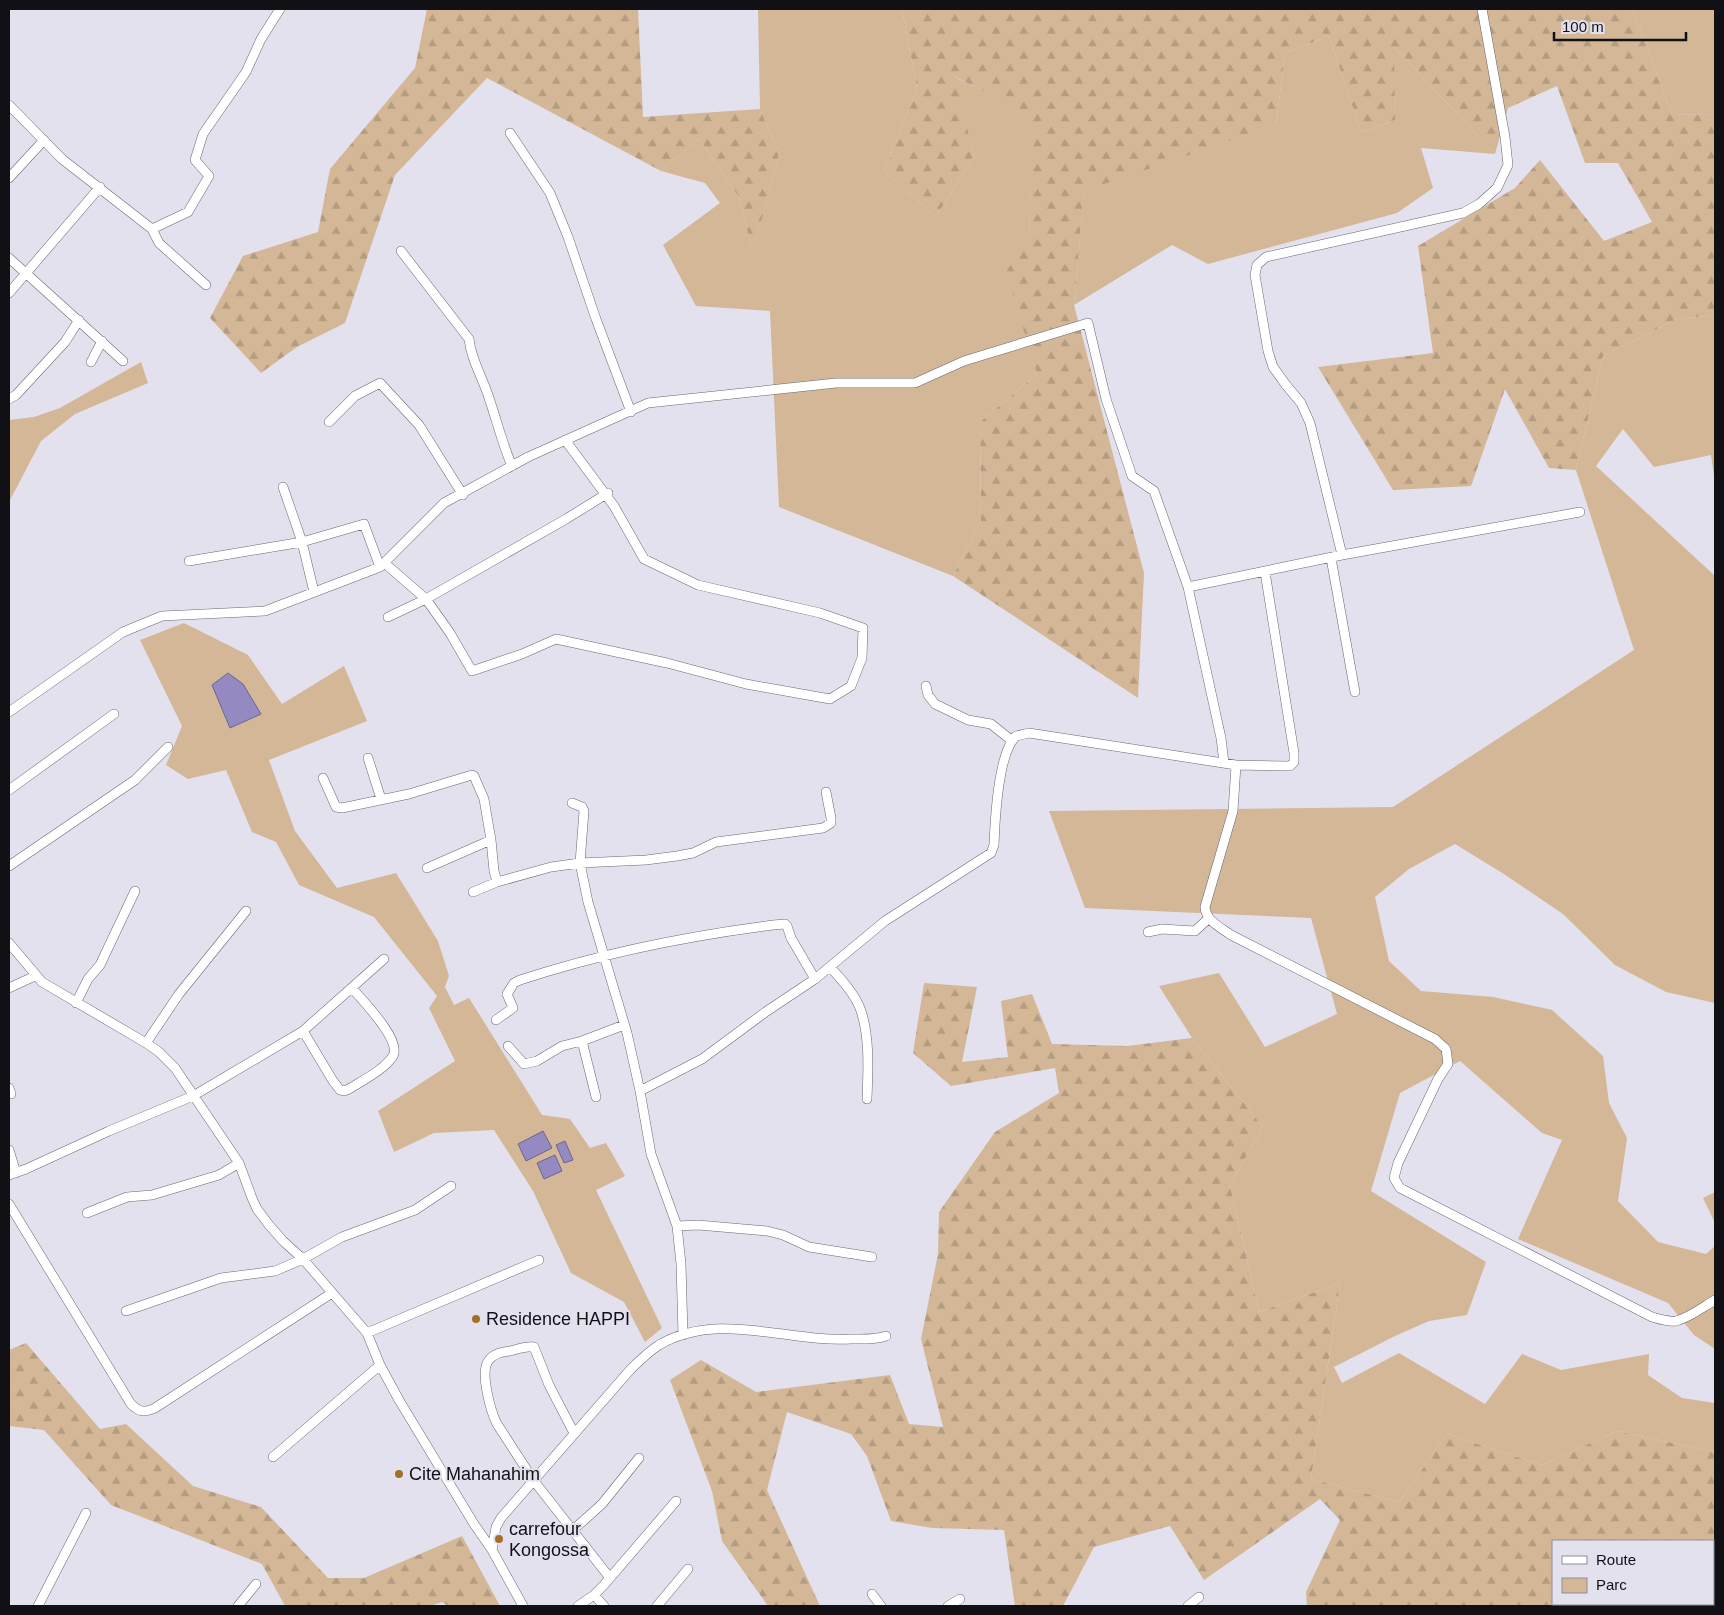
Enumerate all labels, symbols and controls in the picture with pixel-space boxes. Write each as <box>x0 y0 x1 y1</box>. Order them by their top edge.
scale bar <box>1554 10 1686 42</box>
text: 100 m <box>1562 18 1604 35</box>
place label: Residence HAPPI <box>486 1309 630 1329</box>
marker: Residence HAPPI <box>470 1313 482 1325</box>
place label: Cite Mahanahim <box>409 1464 540 1484</box>
marker: Cite Mahanahim <box>393 1468 405 1480</box>
place label: carrefour Kongossa <box>509 1519 590 1560</box>
marker: carrefour Kongossa <box>493 1533 505 1545</box>
legend <box>1552 1540 1714 1605</box>
text: Route <box>1596 1551 1636 1568</box>
text: Parc <box>1596 1576 1627 1593</box>

